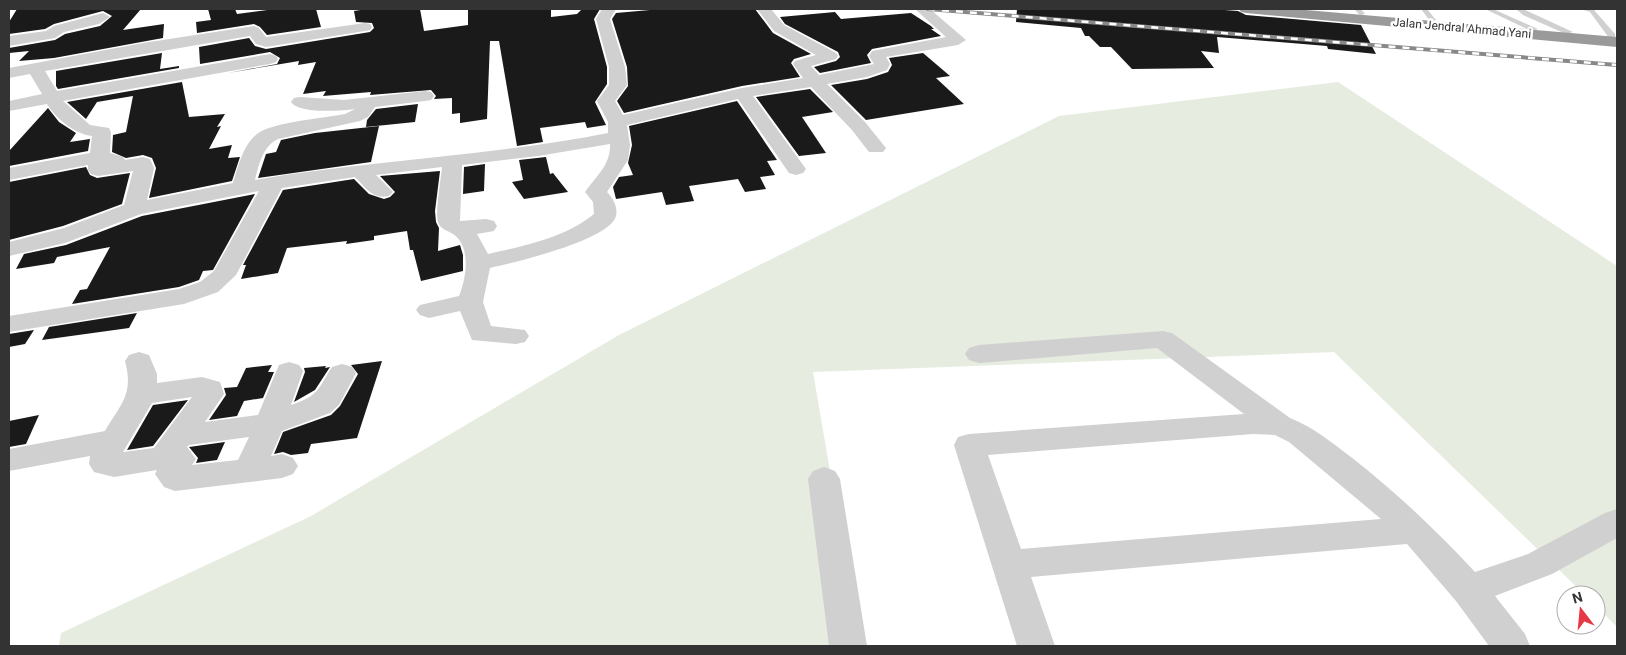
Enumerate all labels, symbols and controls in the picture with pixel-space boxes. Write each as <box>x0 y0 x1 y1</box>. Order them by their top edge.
street label: Jalan Jendral Ahmad Yani <box>1392 15 1532 41</box>
north arrow <box>1556 585 1606 635</box>
text: N <box>1570 588 1584 607</box>

